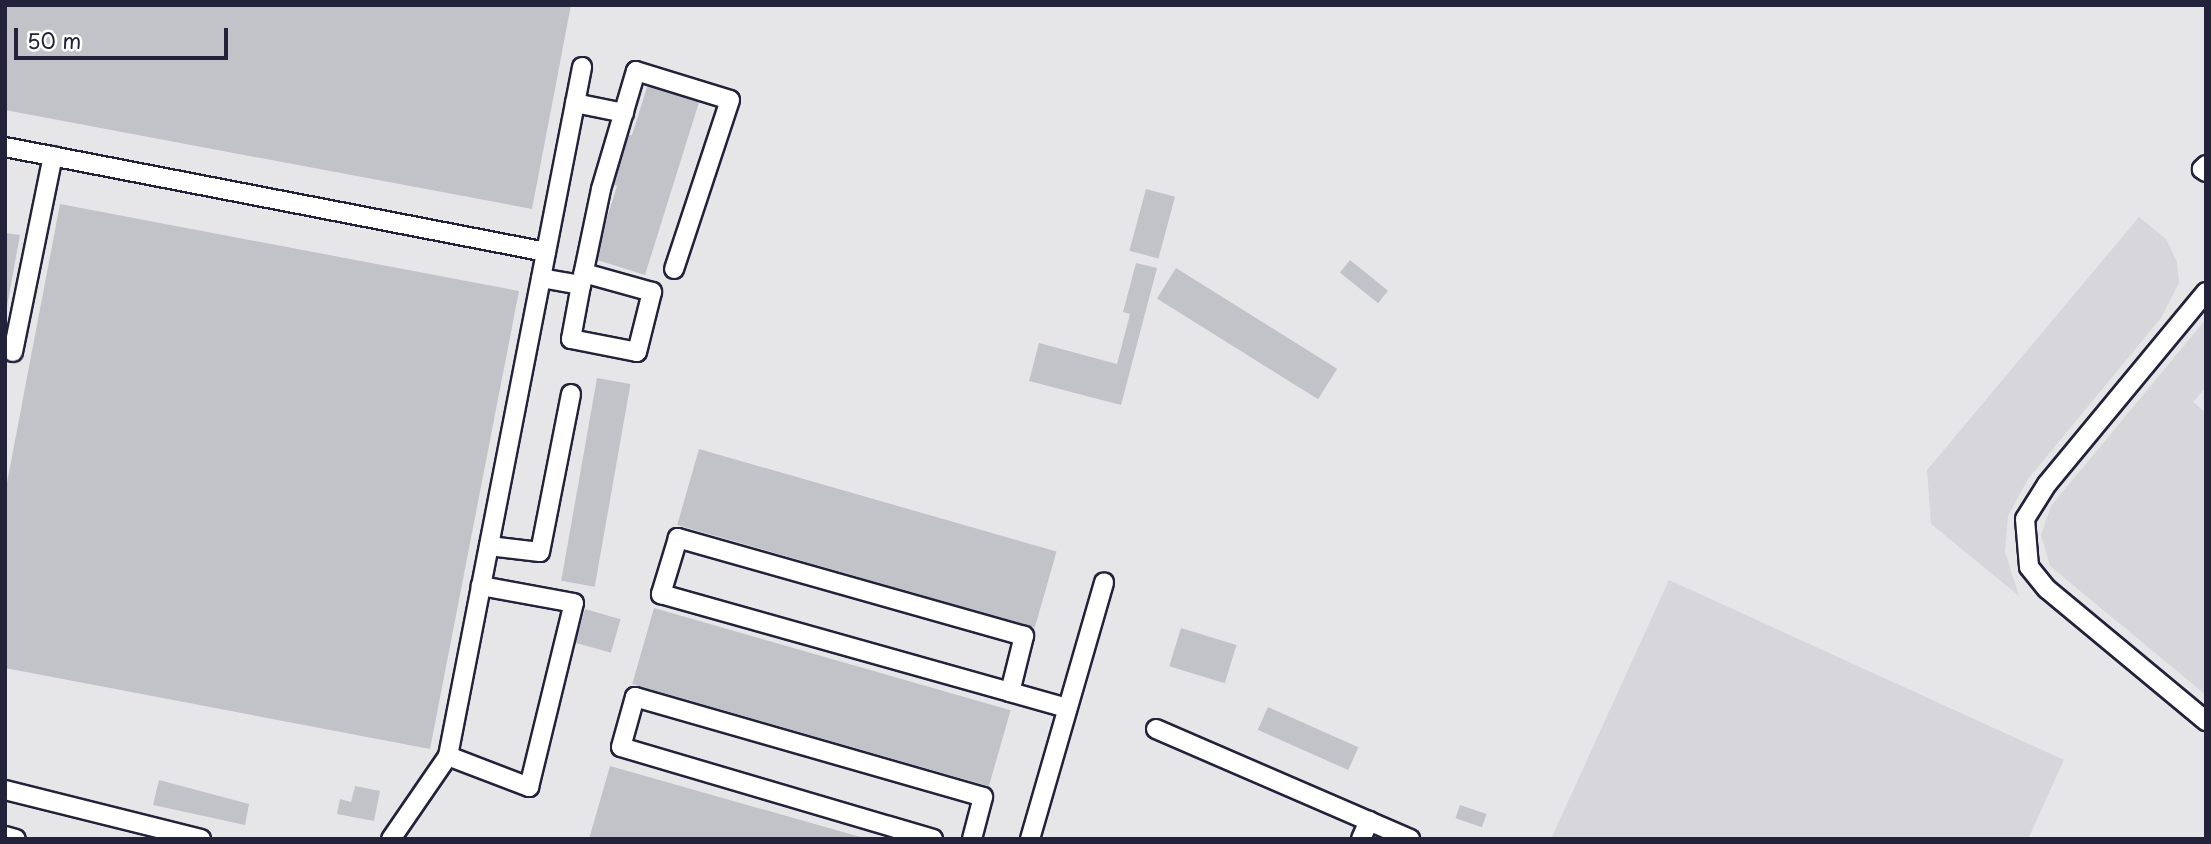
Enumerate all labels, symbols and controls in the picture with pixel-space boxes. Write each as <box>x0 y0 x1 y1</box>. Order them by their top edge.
scale bar <box>18 14 231 58</box>
text: 50 m <box>27 24 81 56</box>

